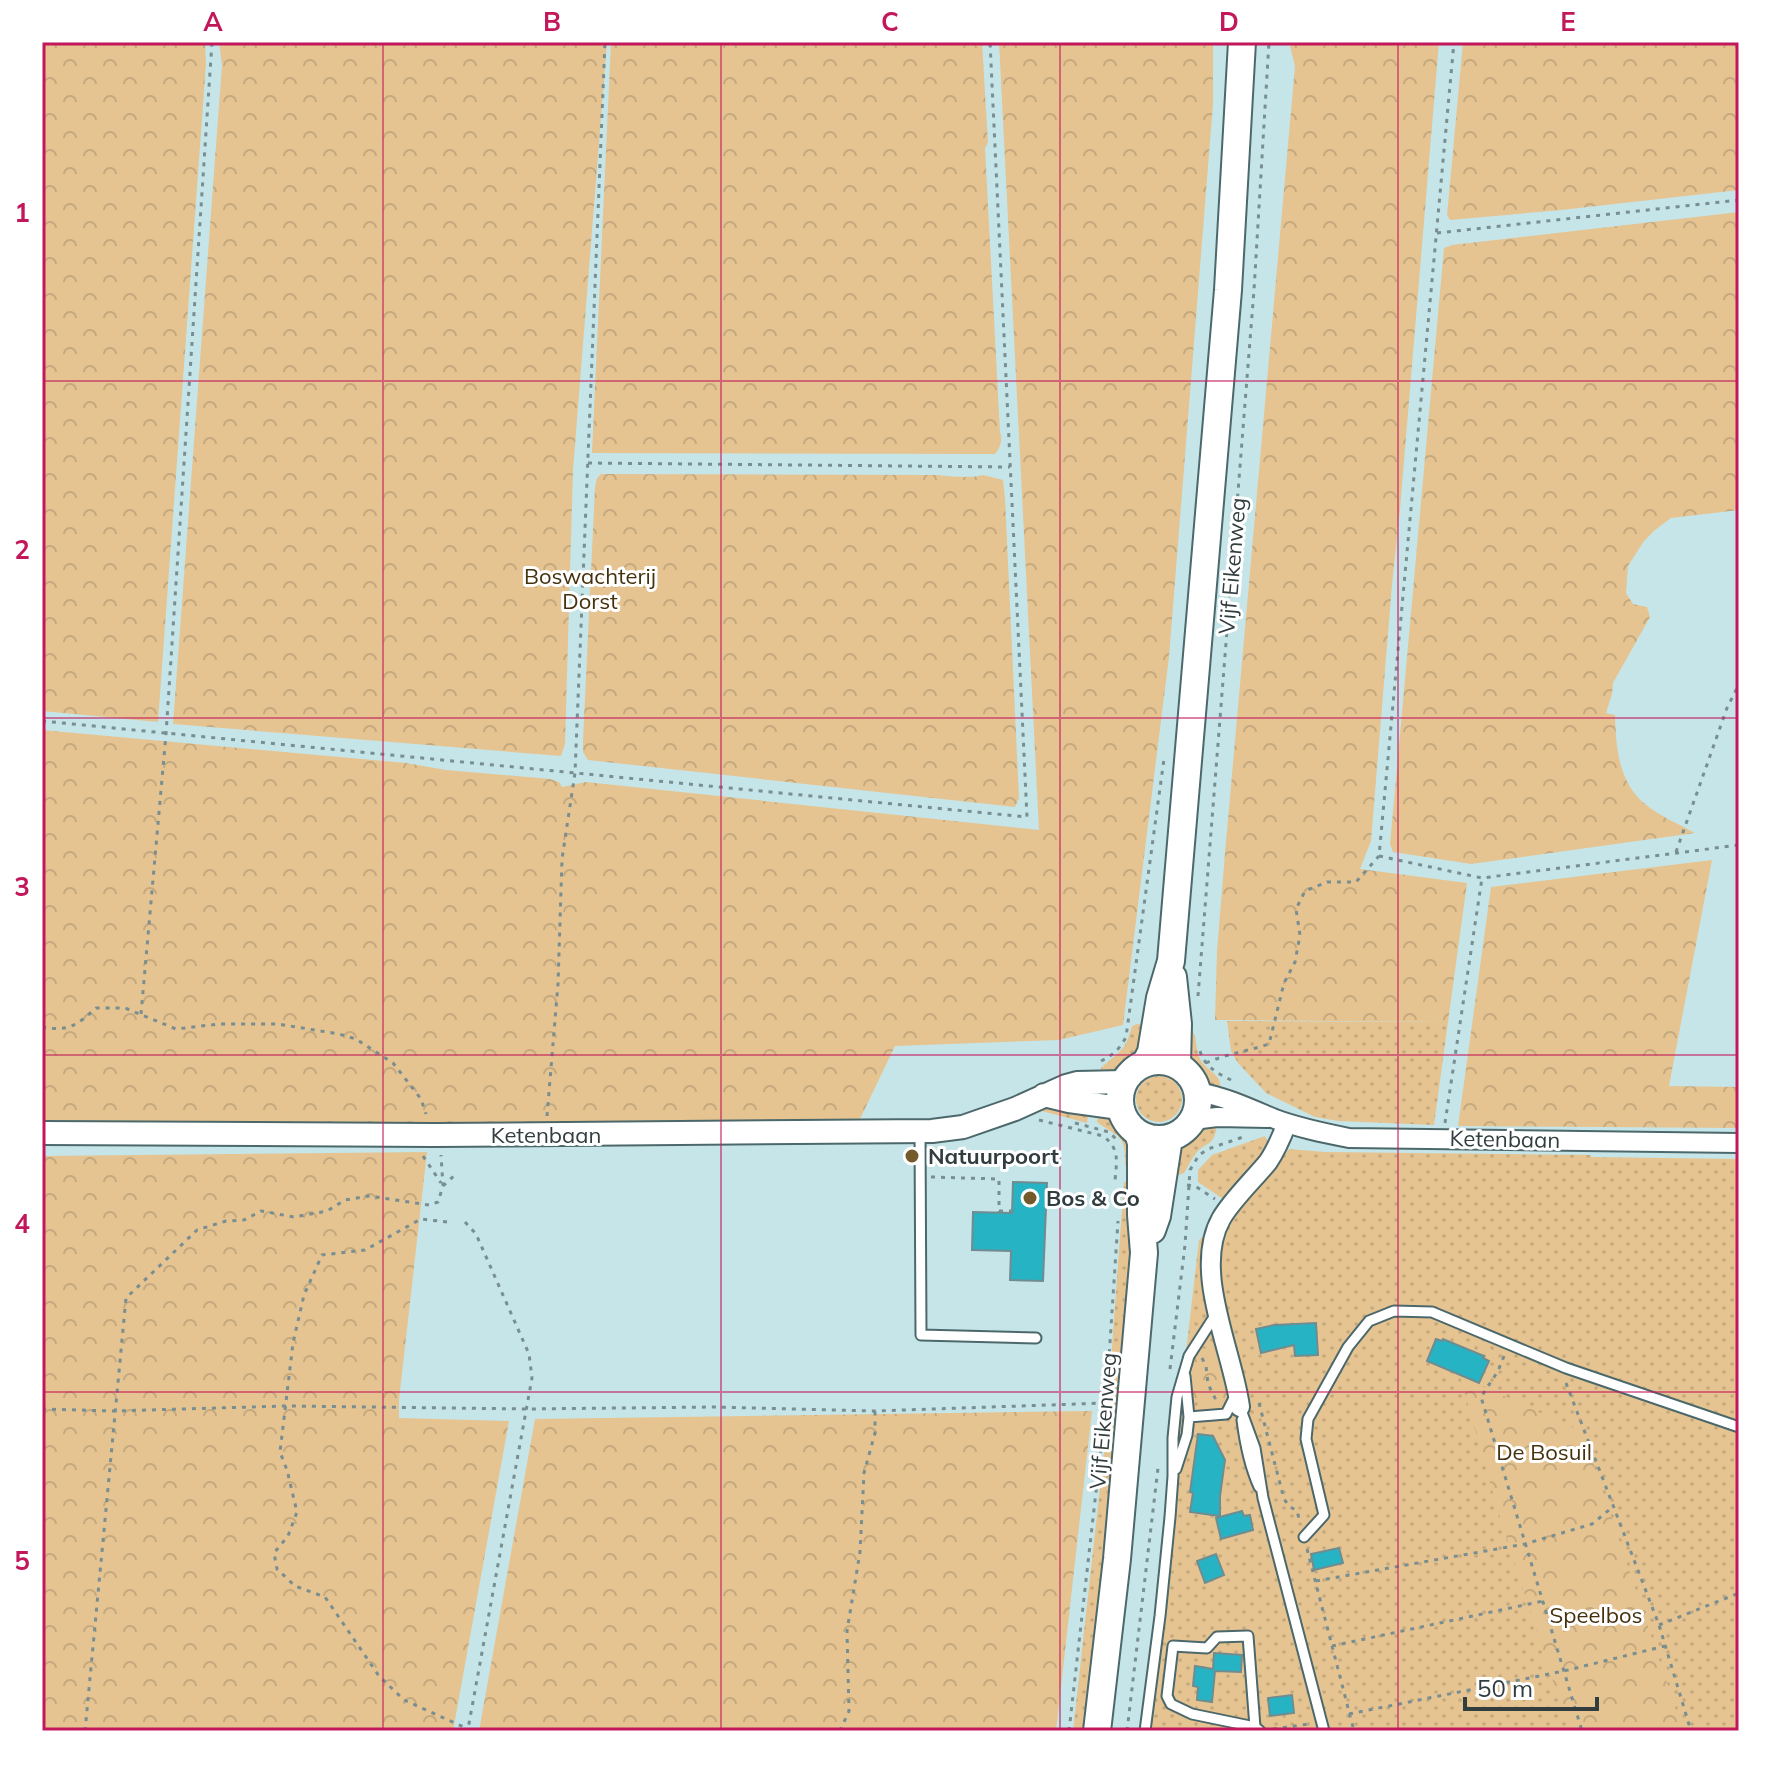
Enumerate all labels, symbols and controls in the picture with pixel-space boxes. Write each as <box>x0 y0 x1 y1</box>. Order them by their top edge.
text: A <box>203 5 223 38</box>
text: B <box>543 5 561 38</box>
text: C <box>881 5 899 38</box>
text: D <box>1219 5 1239 38</box>
text: E <box>1560 5 1576 38</box>
text: 1 <box>14 196 30 229</box>
street label: Vijf Eikenweg <box>1212 496 1252 636</box>
text: 2 <box>14 533 30 566</box>
park label: Boswachterij Dorst <box>524 562 656 615</box>
text: 3 <box>14 870 30 903</box>
street label: Ketenbaan <box>491 1121 601 1149</box>
street label: Ketenbaan <box>1449 1124 1561 1154</box>
place label: Natuurpoort <box>928 1142 1059 1170</box>
marker: Natuurpoort <box>903 1147 921 1165</box>
place label: Bos & Co <box>1046 1184 1140 1212</box>
marker: Bos & Co <box>1021 1189 1039 1207</box>
text: 4 <box>14 1207 30 1240</box>
street label: Vijf Eikenweg <box>1083 1351 1123 1491</box>
park label: De Bosuil <box>1496 1438 1592 1466</box>
text: 5 <box>14 1544 30 1577</box>
park label: Speelbos <box>1550 1601 1642 1629</box>
scale bar <box>1465 1661 1597 1711</box>
text: 50 m <box>1477 1673 1533 1703</box>

